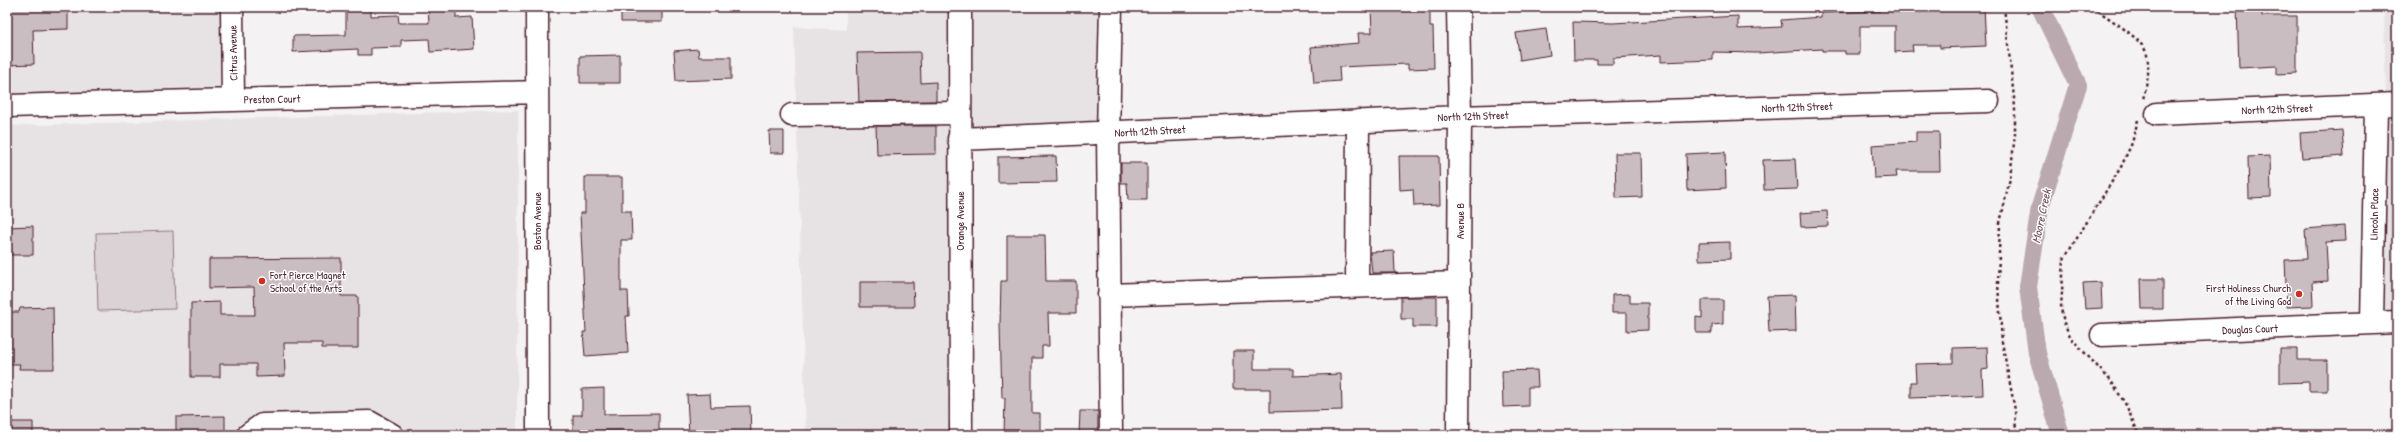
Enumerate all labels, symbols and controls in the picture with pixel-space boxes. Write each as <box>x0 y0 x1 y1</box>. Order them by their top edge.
street label: Citrus Avenue <box>226 24 240 81</box>
street label: Preston Court <box>244 92 301 106</box>
street label: North 12th Street <box>1761 99 1833 115</box>
street label: North 12th Street <box>2241 101 2313 117</box>
street label: North 12th Street <box>1437 108 1509 124</box>
street label: North 12th Street <box>1114 122 1186 140</box>
water label: Moore Creek <box>2027 186 2055 245</box>
street label: Lincoln Place <box>2367 187 2381 240</box>
street label: Boston Avenue <box>530 191 544 250</box>
street label: Orange Avenue <box>953 191 967 251</box>
street label: Avenue B <box>1453 203 1467 239</box>
place label: Fort Pierce Magnet School of the Arts <box>269 268 346 295</box>
marker: Fort Pierce Magnet School of the Arts <box>257 276 267 286</box>
place label: First Holiness Church of the Living God <box>2205 281 2292 308</box>
marker: First Holiness Church of the Living God <box>2294 289 2304 299</box>
street label: Douglas Court <box>2222 321 2278 337</box>

